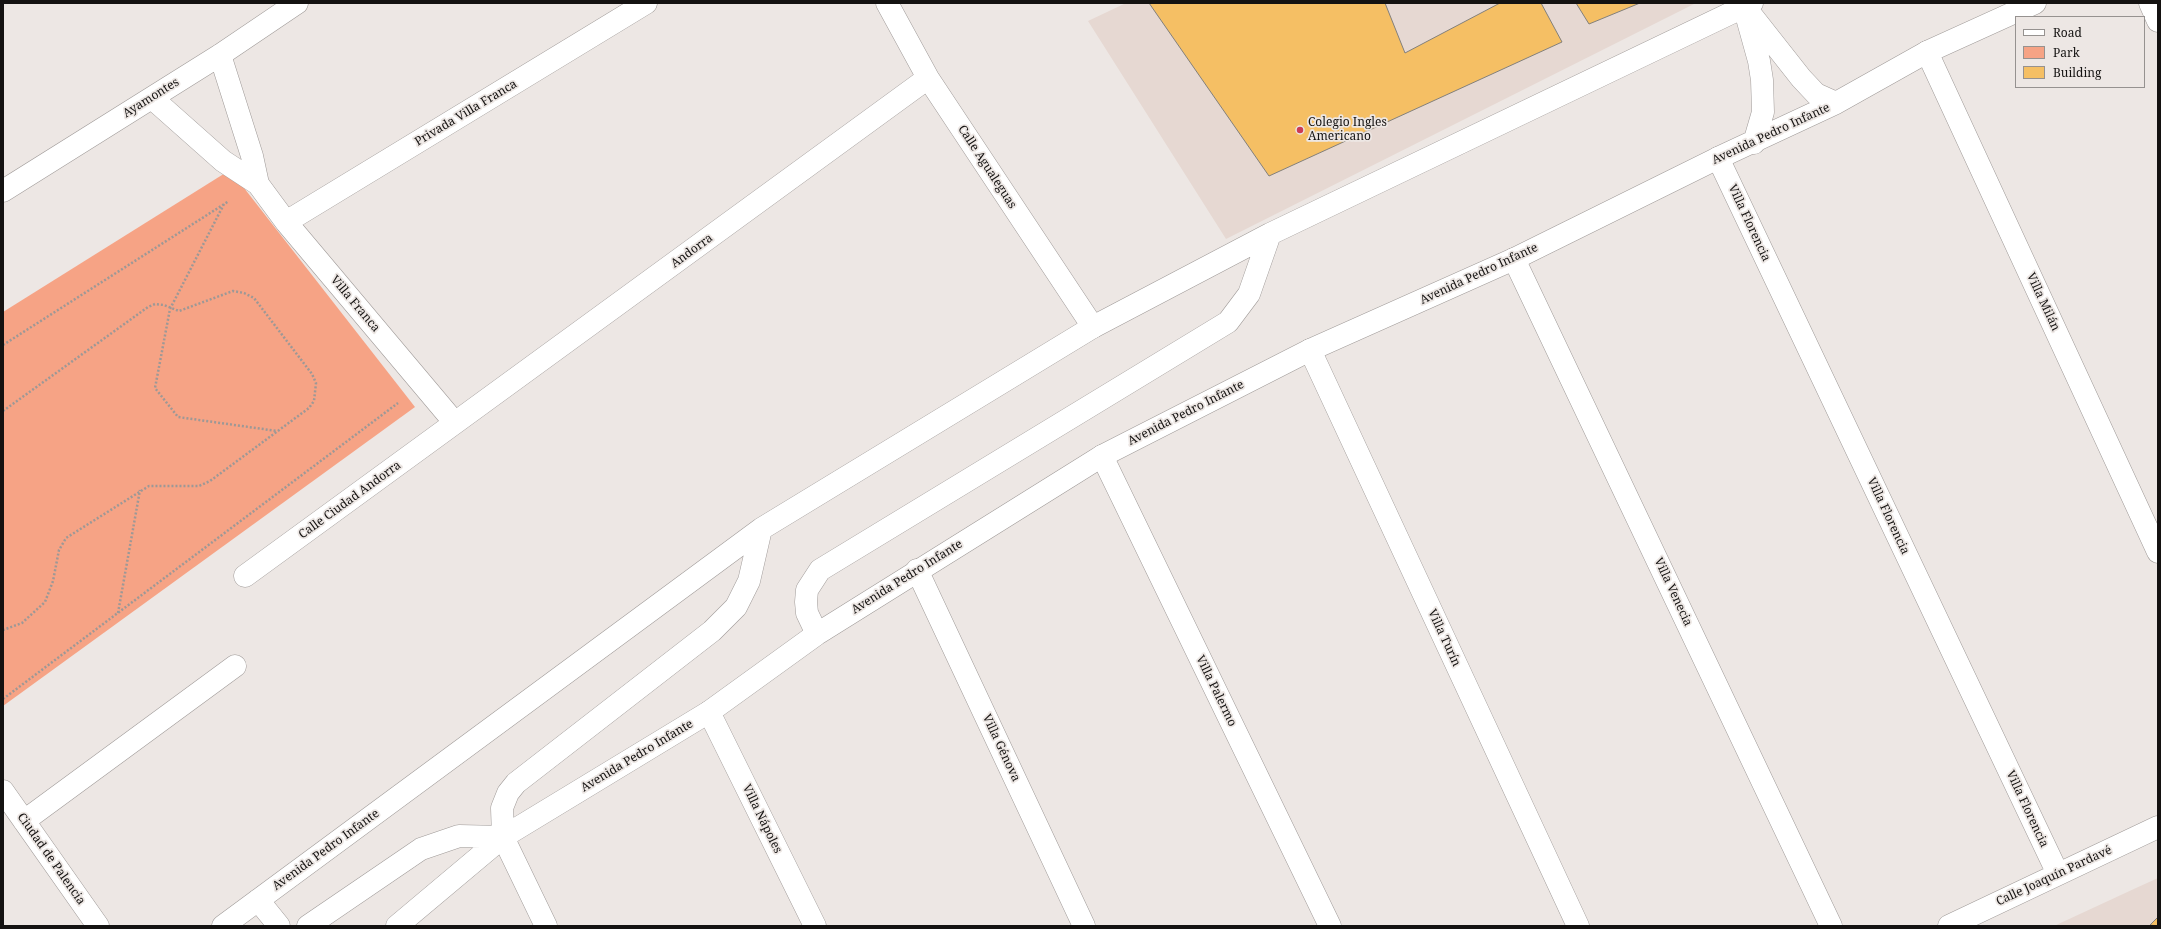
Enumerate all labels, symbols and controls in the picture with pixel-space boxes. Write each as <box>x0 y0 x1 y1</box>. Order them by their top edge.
legend <box>2015 16 2145 88</box>
text: Road <box>2053 24 2082 41</box>
text: Park <box>2053 44 2080 61</box>
text: Building <box>2053 64 2101 81</box>
street label: Ayamontes <box>120 75 182 121</box>
street label: Privada Villa Franca <box>412 77 520 149</box>
street label: Avenida Pedro Infante <box>1710 100 1832 168</box>
place label: Colegio Ingles Americano <box>1308 116 1387 144</box>
street label: Calle Agualeguas <box>955 123 1019 211</box>
marker: Colegio Ingles Americano <box>1295 125 1305 135</box>
street label: Villa Florencia <box>1725 182 1773 264</box>
street label: Andorra <box>668 231 716 271</box>
street label: Avenida Pedro Infante <box>1418 240 1540 308</box>
street label: Villa Milán <box>2023 271 2063 333</box>
street label: Villa Franca <box>327 273 383 335</box>
street label: Avenida Pedro Infante <box>1126 377 1246 449</box>
street label: Calle Ciudad Andorra <box>296 458 404 542</box>
street label: Villa Florencia <box>1864 475 1912 557</box>
street label: Avenida Pedro Infante <box>849 537 965 617</box>
street label: Villa Venecia <box>1651 556 1695 628</box>
street label: Villa Turín <box>1424 607 1464 669</box>
street label: Villa Palermo <box>1193 653 1239 729</box>
street label: Villa Génova <box>979 712 1023 784</box>
street label: Avenida Pedro Infante <box>578 717 696 795</box>
street label: Villa Florencia <box>2003 768 2051 850</box>
street label: Villa Nápoles <box>739 782 785 856</box>
street label: Avenida Pedro Infante <box>270 806 382 894</box>
street label: Ciudad de Palencia <box>14 810 88 908</box>
street label: Calle Joaquín Pardavé <box>1994 843 2114 909</box>

